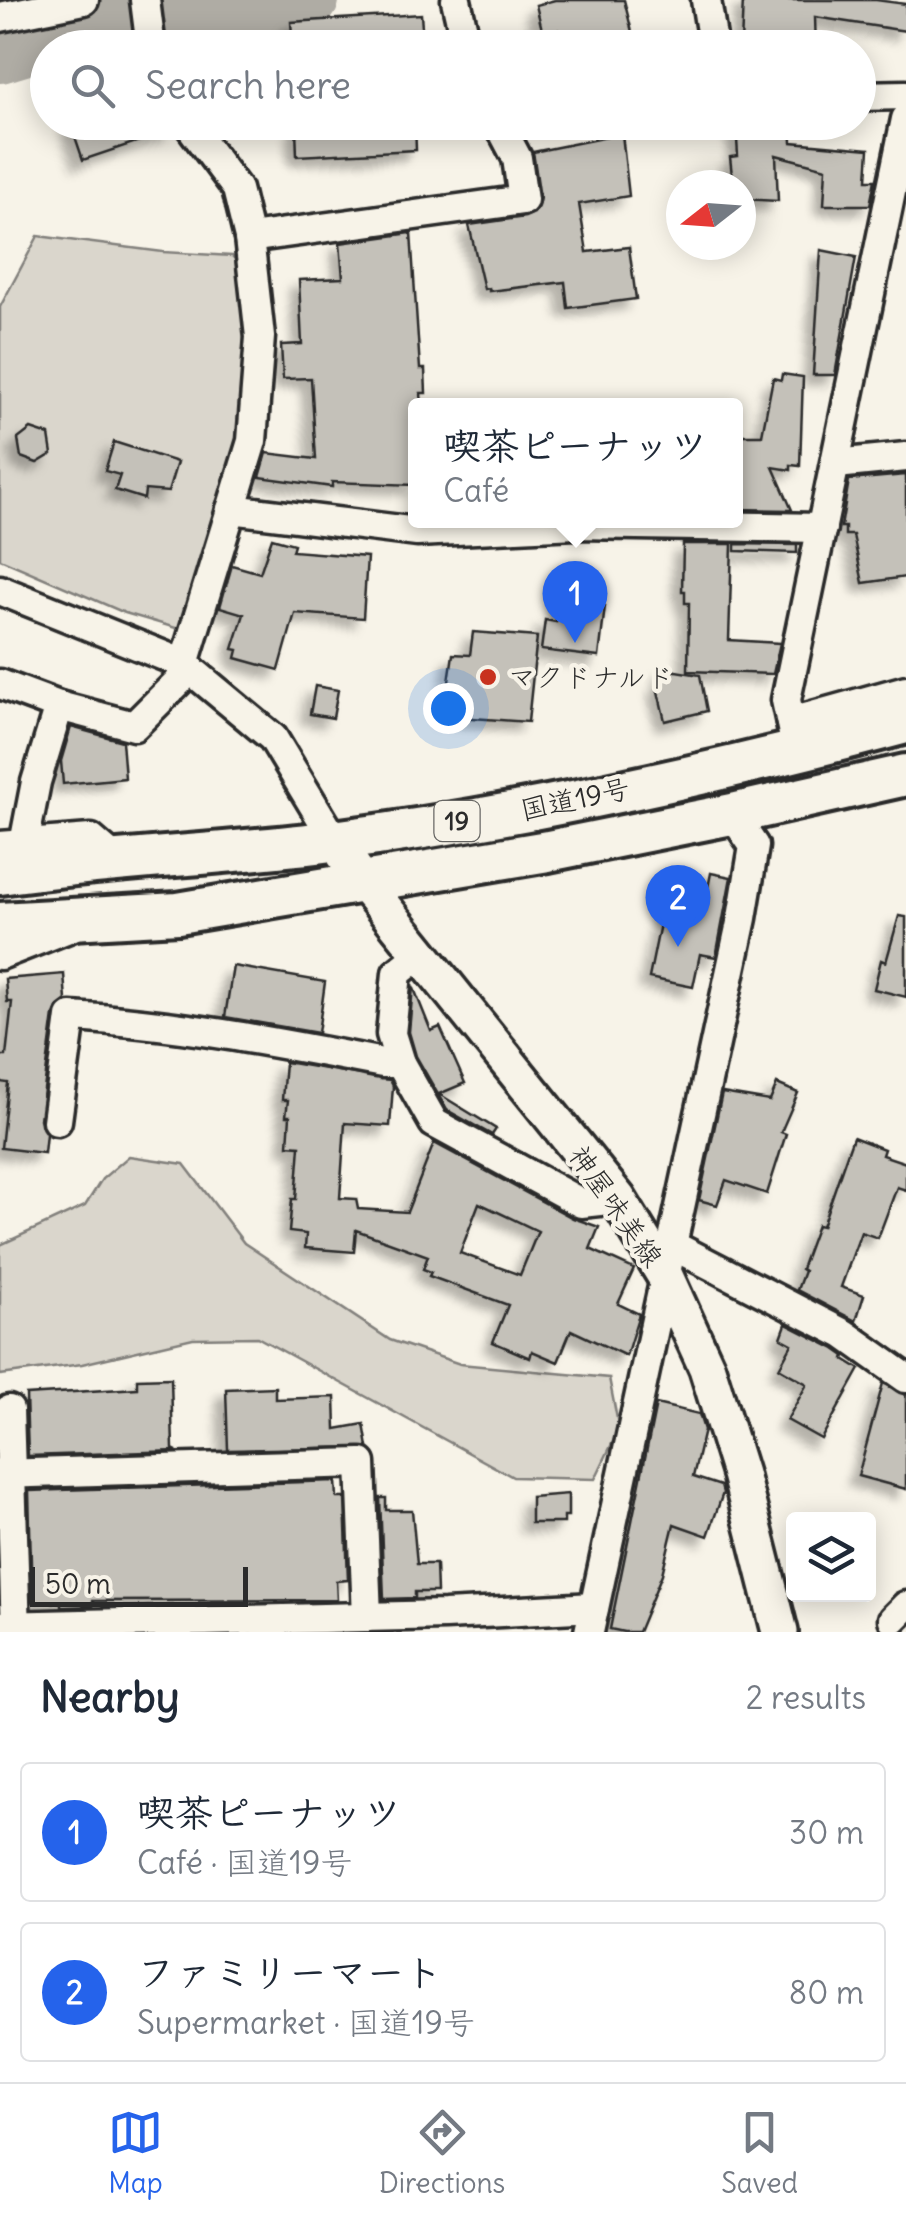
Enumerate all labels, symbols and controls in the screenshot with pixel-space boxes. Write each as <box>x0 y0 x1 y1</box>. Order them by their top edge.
search box <box>30 30 876 140</box>
icon: search <box>65 58 120 113</box>
text: Search here <box>145 62 351 109</box>
north arrow <box>666 170 756 260</box>
popup <box>408 398 743 528</box>
text: 喫茶ピーナッツ <box>443 422 708 469</box>
text: Café <box>443 470 509 511</box>
pin: 1 <box>542 560 608 643</box>
place label: マクドナルド <box>508 659 674 695</box>
marker: マクドナルド <box>477 666 499 688</box>
your location <box>423 683 474 734</box>
street label: 国道19号 <box>517 770 633 828</box>
road number: 19 <box>434 801 480 841</box>
pin: 2 <box>646 864 710 947</box>
street label: 神屋味美線 <box>561 1138 671 1274</box>
map controls <box>786 1512 876 1602</box>
button: layers <box>786 1512 876 1602</box>
scale bar <box>30 1562 248 1606</box>
text: 50 m <box>45 1566 111 1602</box>
text: Nearby <box>40 1671 179 1723</box>
text: 2 results <box>746 1677 866 1718</box>
text: 喫茶ピーナッツ <box>137 1789 401 1836</box>
text: 1 <box>68 1812 81 1853</box>
text: 30 m <box>789 1812 864 1853</box>
text: Café · 国道19号 <box>137 1842 352 1883</box>
text: ファミリーマート <box>137 1949 443 1996</box>
text: 2 <box>66 1972 83 2013</box>
text: 80 m <box>789 1972 864 2013</box>
text: Supermarket · 国道19号 <box>137 2002 475 2043</box>
tab: Map <box>108 2105 163 2201</box>
tab: Directions <box>379 2105 505 2201</box>
tab: Saved <box>721 2105 798 2201</box>

